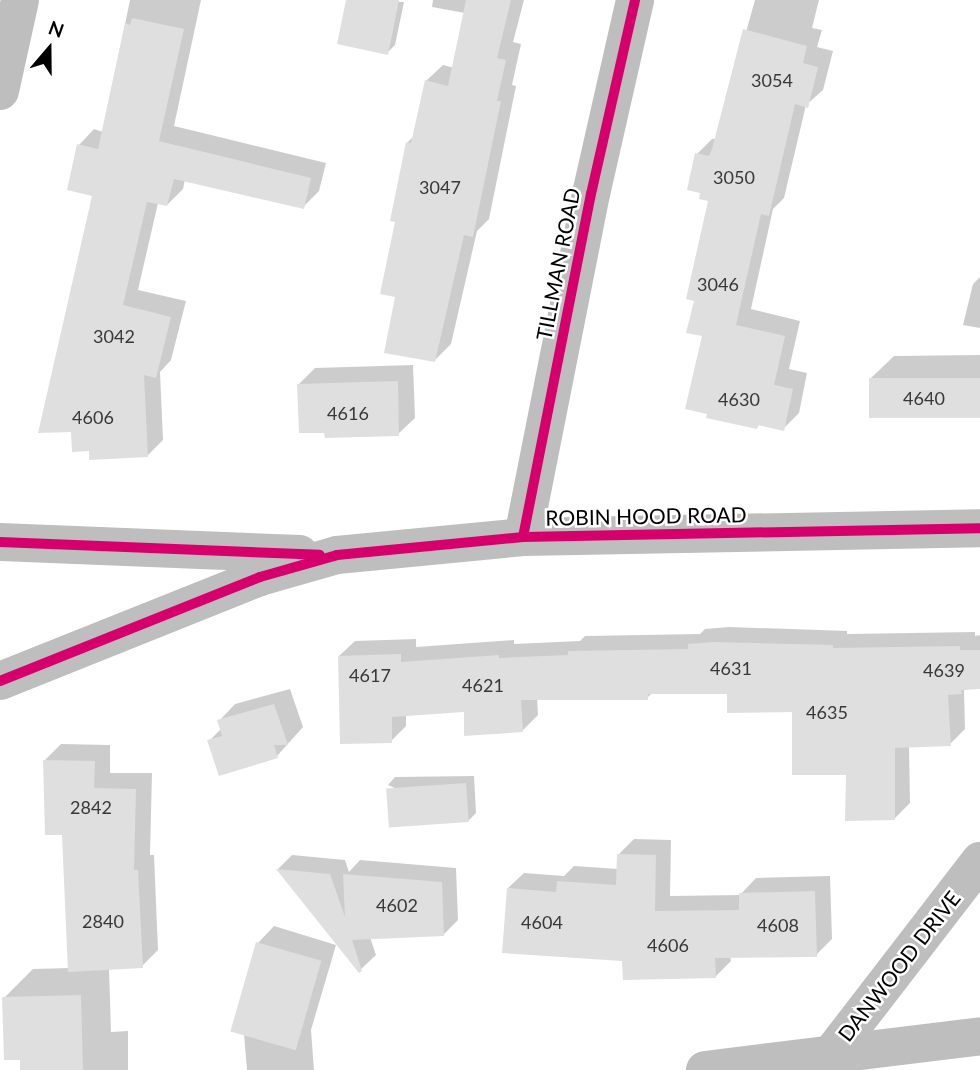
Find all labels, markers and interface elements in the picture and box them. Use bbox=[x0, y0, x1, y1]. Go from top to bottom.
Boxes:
north arrow bbox=[14, 14, 84, 84]
text: N bbox=[46, 15, 67, 42]
house number: 3054 bbox=[751, 69, 793, 91]
house number: 3050 bbox=[713, 166, 755, 188]
house number: 3047 bbox=[419, 176, 461, 198]
street label: TILLMAN ROAD bbox=[531, 186, 585, 342]
house number: 3046 bbox=[697, 273, 739, 295]
house number: 3042 bbox=[93, 325, 135, 347]
house number: 4640 bbox=[903, 387, 945, 409]
house number: 4630 bbox=[718, 388, 760, 410]
house number: 4616 bbox=[327, 402, 369, 424]
house number: 4606 bbox=[72, 406, 114, 428]
street label: ROBIN HOOD ROAD bbox=[545, 502, 747, 530]
house number: 4631 bbox=[710, 657, 752, 679]
house number: 4639 bbox=[923, 659, 965, 681]
house number: 4617 bbox=[349, 664, 391, 686]
house number: 4621 bbox=[462, 674, 504, 696]
house number: 4635 bbox=[806, 701, 848, 723]
house number: 2842 bbox=[70, 796, 112, 818]
street label: DANWOOD DRIVE bbox=[833, 886, 965, 1046]
house number: 4602 bbox=[376, 894, 418, 916]
house number: 2840 bbox=[82, 910, 124, 932]
house number: 4604 bbox=[521, 911, 563, 933]
house number: 4608 bbox=[757, 914, 799, 936]
house number: 4606 bbox=[647, 934, 689, 956]

